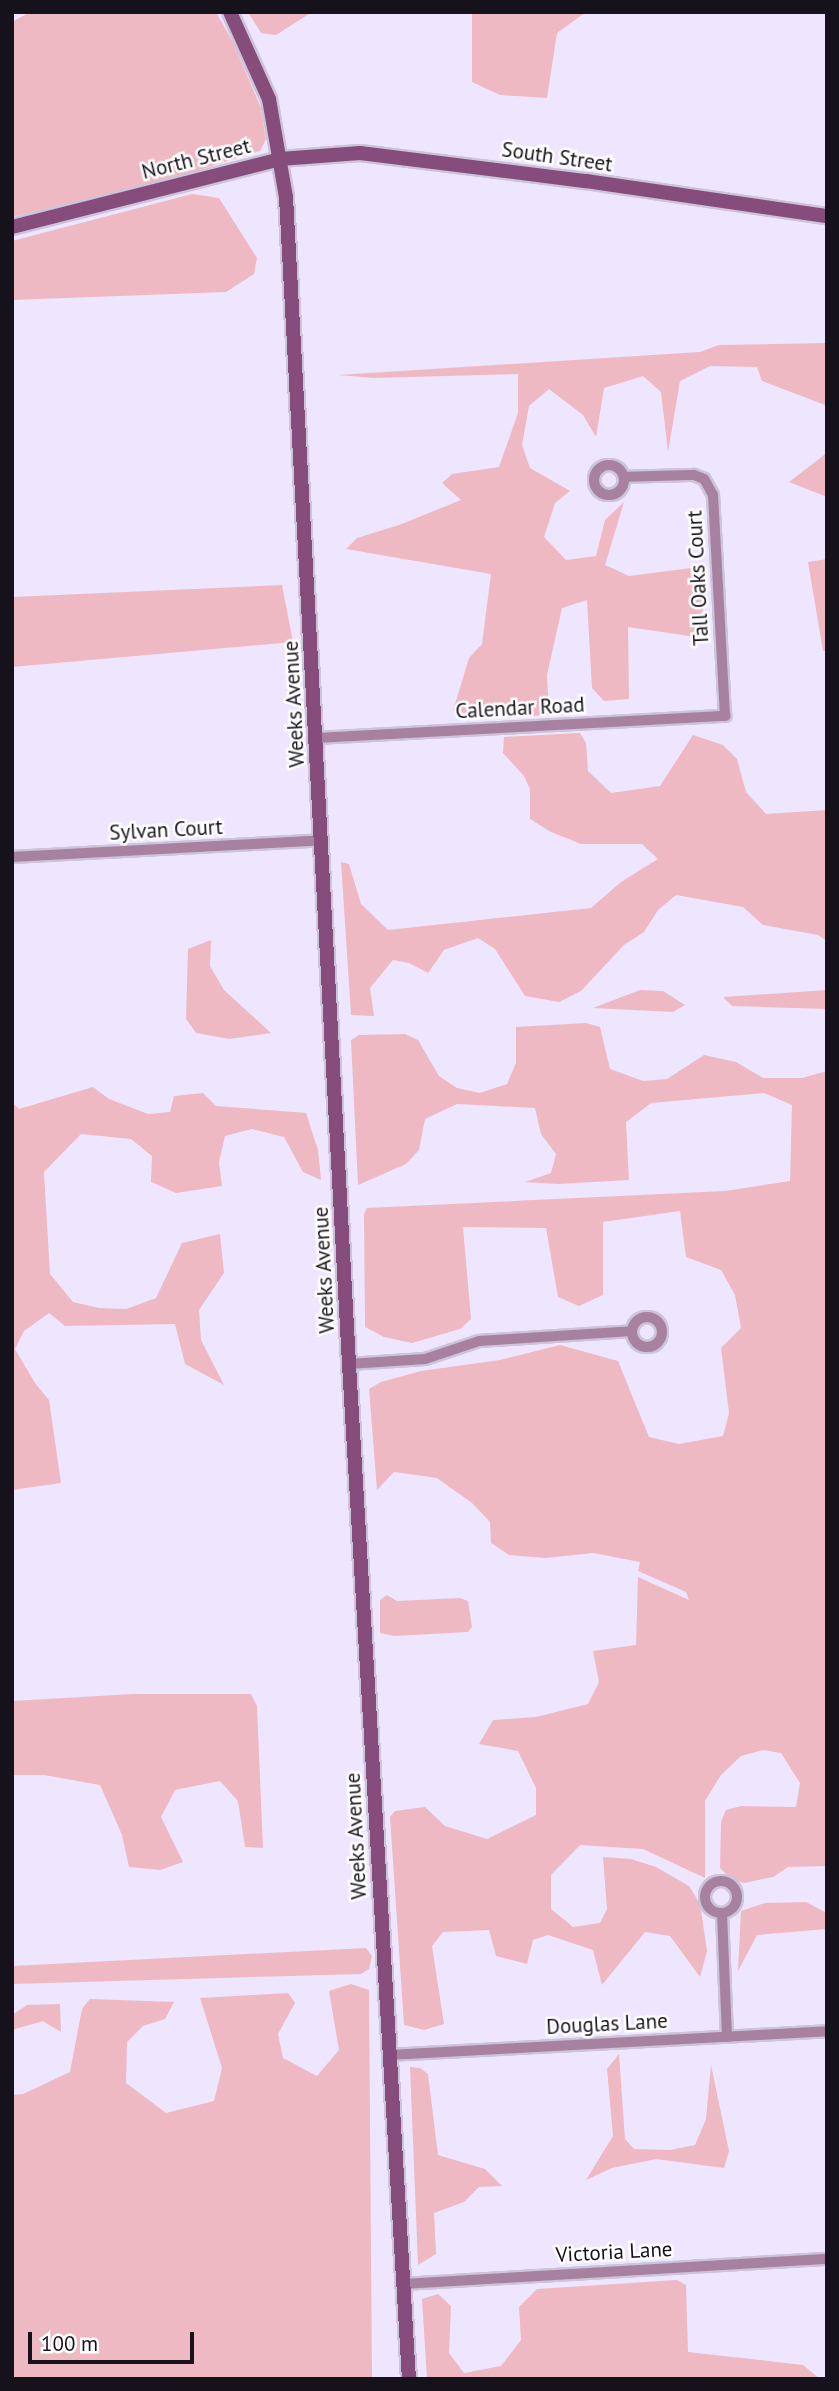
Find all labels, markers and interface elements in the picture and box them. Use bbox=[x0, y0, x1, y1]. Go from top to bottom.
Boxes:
street label: North Street bbox=[139, 133, 253, 185]
street label: South Street bbox=[500, 137, 614, 177]
street label: Tall Oaks Court bbox=[682, 510, 714, 646]
street label: Weeks Avenue bbox=[278, 640, 310, 768]
street label: Calendar Road bbox=[455, 692, 585, 724]
street label: Sylvan Court bbox=[109, 814, 223, 846]
street label: Weeks Avenue bbox=[308, 1206, 340, 1334]
street label: Weeks Avenue bbox=[340, 1772, 372, 1900]
street label: Douglas Lane bbox=[546, 2008, 668, 2040]
street label: Victoria Lane bbox=[555, 2236, 673, 2268]
scale bar bbox=[32, 2318, 198, 2362]
text: 100 m bbox=[41, 2330, 98, 2357]

